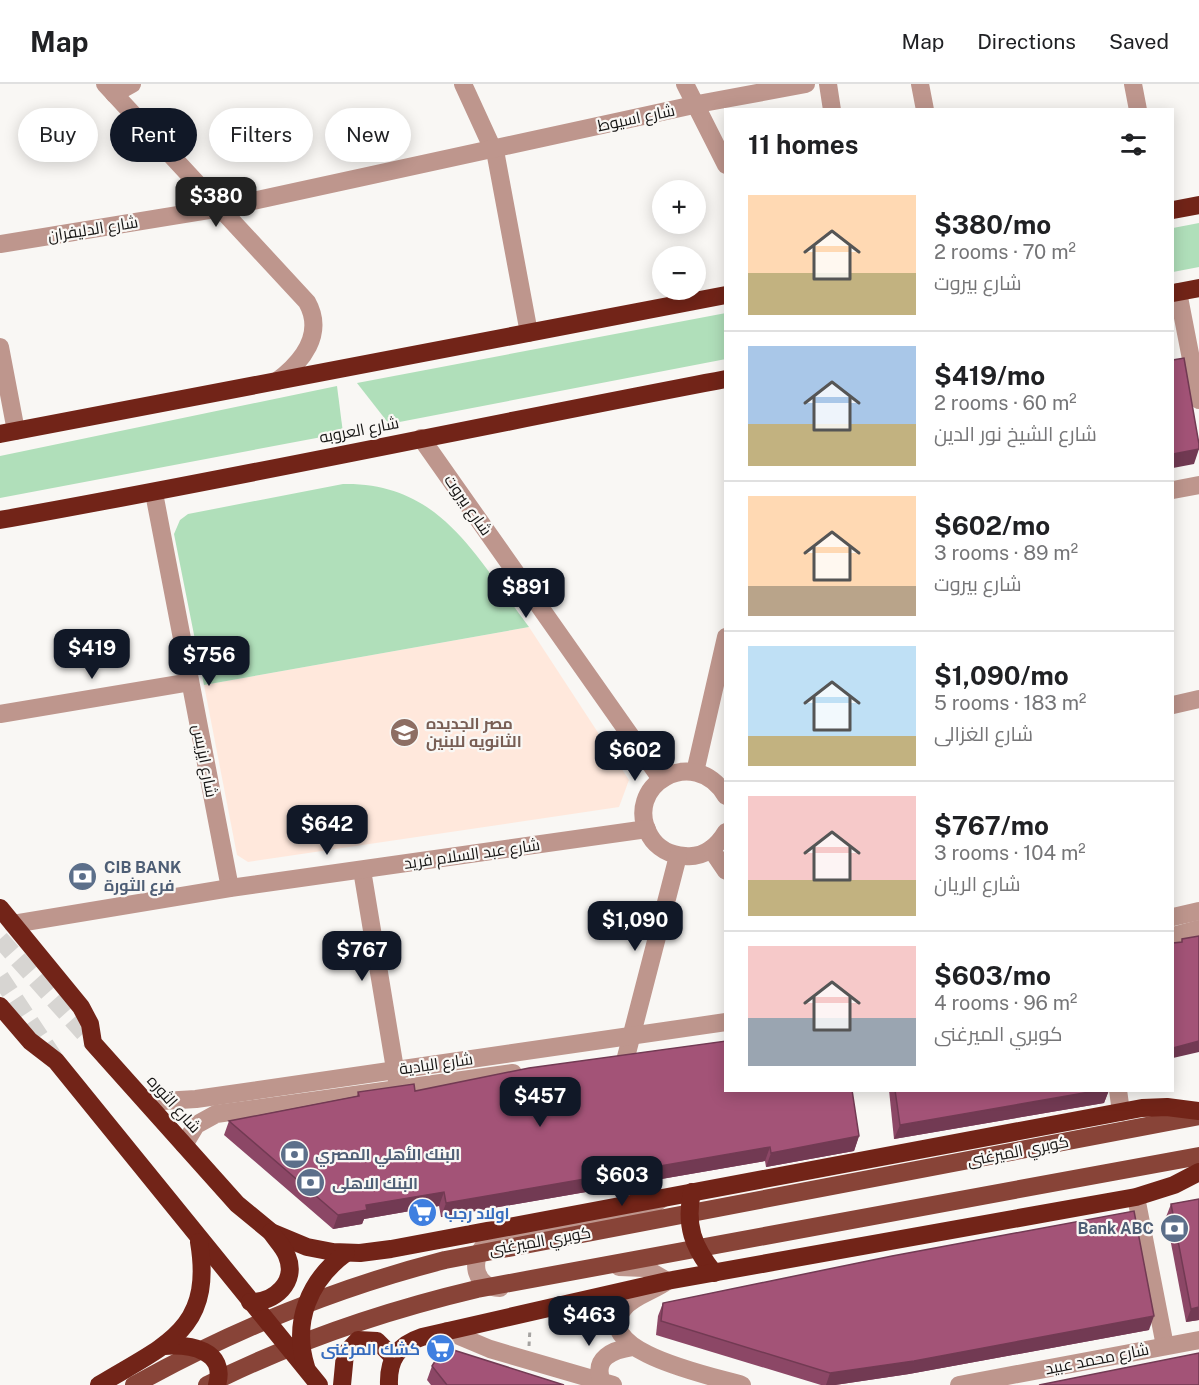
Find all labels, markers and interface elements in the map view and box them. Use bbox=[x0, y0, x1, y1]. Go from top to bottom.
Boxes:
text: Map bbox=[30, 25, 89, 58]
text: Map bbox=[902, 29, 944, 54]
text: Directions bbox=[977, 29, 1076, 54]
text: Saved bbox=[1109, 29, 1169, 54]
street label: شارع اسيوط bbox=[596, 101, 677, 137]
chip: Buy bbox=[18, 108, 98, 162]
chip: Rent bbox=[110, 108, 197, 162]
chip: Filters bbox=[209, 108, 313, 162]
chip: New bbox=[325, 108, 411, 162]
icon: filters bbox=[1117, 128, 1150, 161]
text: 11 homes bbox=[748, 129, 858, 160]
pin: $380 bbox=[180, 177, 252, 228]
map controls bbox=[652, 180, 706, 300]
button: + bbox=[652, 180, 706, 234]
text: $380 bbox=[189, 184, 243, 208]
text: $380/mo bbox=[934, 209, 1051, 240]
street label: شارع الدليفران bbox=[46, 212, 140, 247]
icon: home bbox=[796, 219, 868, 291]
text: 2 rooms · 70 m² bbox=[934, 240, 1076, 264]
button: − bbox=[652, 246, 706, 300]
text: شارع بيروت bbox=[934, 271, 1022, 295]
text: $419/mo bbox=[934, 360, 1045, 391]
icon: home bbox=[796, 370, 868, 442]
text: 2 rooms · 60 m² bbox=[934, 391, 1077, 415]
street label: شارع العروبه bbox=[318, 413, 401, 449]
text: شارع الشيخ نور الدين bbox=[934, 422, 1097, 446]
street label: شارع بيروت bbox=[438, 471, 496, 540]
text: $602/mo bbox=[934, 510, 1050, 541]
icon: home bbox=[796, 520, 868, 592]
text: 3 rooms · 89 m² bbox=[934, 541, 1078, 565]
pin: $891 bbox=[490, 568, 562, 619]
text: شارع بيروت bbox=[934, 572, 1022, 596]
text: $891 bbox=[502, 575, 550, 599]
pin: $419 bbox=[56, 629, 128, 680]
text: $419 bbox=[68, 636, 116, 660]
pin: $756 bbox=[173, 636, 245, 687]
text: $756 bbox=[183, 643, 235, 667]
text: $1,090/mo bbox=[934, 660, 1069, 691]
icon: home bbox=[796, 670, 868, 742]
text: 5 rooms · 183 m² bbox=[934, 691, 1086, 715]
place label: مصر الجديده الثانويه للبنين bbox=[426, 714, 522, 751]
school or university icon: مصر الجديده الثانويه للبنين bbox=[389, 716, 421, 748]
text: شارع الغزالى bbox=[934, 722, 1033, 746]
street label: شارع ايزيس bbox=[187, 723, 221, 799]
pin: $602 bbox=[599, 731, 671, 782]
text: $602 bbox=[609, 738, 661, 762]
pin: $642 bbox=[291, 805, 363, 856]
text: $767/mo bbox=[934, 810, 1049, 841]
text: $642 bbox=[301, 812, 353, 836]
icon: home bbox=[796, 820, 868, 892]
street label: شارع عبد السلام فريد bbox=[403, 835, 542, 875]
text: 3 rooms · 104 m² bbox=[934, 841, 1086, 865]
place label: CIB BANK فرع الثورة bbox=[104, 858, 182, 896]
bank icon: CIB BANK فرع الثورة bbox=[67, 860, 99, 892]
text: شارع الريان bbox=[934, 872, 1021, 896]
pin: $1,090 bbox=[586, 901, 684, 952]
text: $1,090 bbox=[602, 908, 668, 932]
pin: $767 bbox=[326, 931, 398, 982]
text: $767 bbox=[336, 938, 388, 962]
text: $603/mo bbox=[934, 960, 1051, 991]
icon: home bbox=[796, 970, 868, 1042]
text: 4 rooms · 96 m² bbox=[934, 991, 1077, 1015]
text: كوبري الميرغنى bbox=[934, 1022, 1063, 1046]
street label: شارع البادية bbox=[398, 1049, 474, 1081]
street label: شارع الثوره bbox=[142, 1071, 205, 1138]
pin: $457 bbox=[504, 1077, 576, 1128]
text: $457 bbox=[514, 1084, 566, 1108]
street label: كوبري الميرغنى bbox=[966, 1132, 1071, 1174]
bank icon: البنك الأهلي المصري bbox=[278, 1138, 310, 1170]
place label: البنك الأهلي المصري bbox=[315, 1145, 460, 1167]
pin: $603 bbox=[586, 1156, 658, 1207]
text: $603 bbox=[596, 1163, 648, 1187]
bank icon: البنك الاهلى bbox=[295, 1167, 327, 1199]
place label: البنك الاهلى bbox=[332, 1174, 418, 1193]
supermarket icon: اولاد رجب bbox=[407, 1197, 439, 1229]
place label: اولاد رجب bbox=[444, 1204, 509, 1223]
bank icon: Bank ABC bbox=[1159, 1212, 1191, 1244]
place label: Bank ABC bbox=[1078, 1219, 1154, 1238]
street label: كوبري الميرغنى bbox=[488, 1223, 593, 1263]
pin: $463 bbox=[553, 1296, 625, 1347]
text: $463 bbox=[562, 1303, 616, 1327]
supermarket icon: كشك المرغنى bbox=[425, 1333, 457, 1365]
place label: كشك المرغنى bbox=[321, 1340, 420, 1359]
street label: شارع محمد عبيد bbox=[1043, 1340, 1151, 1380]

